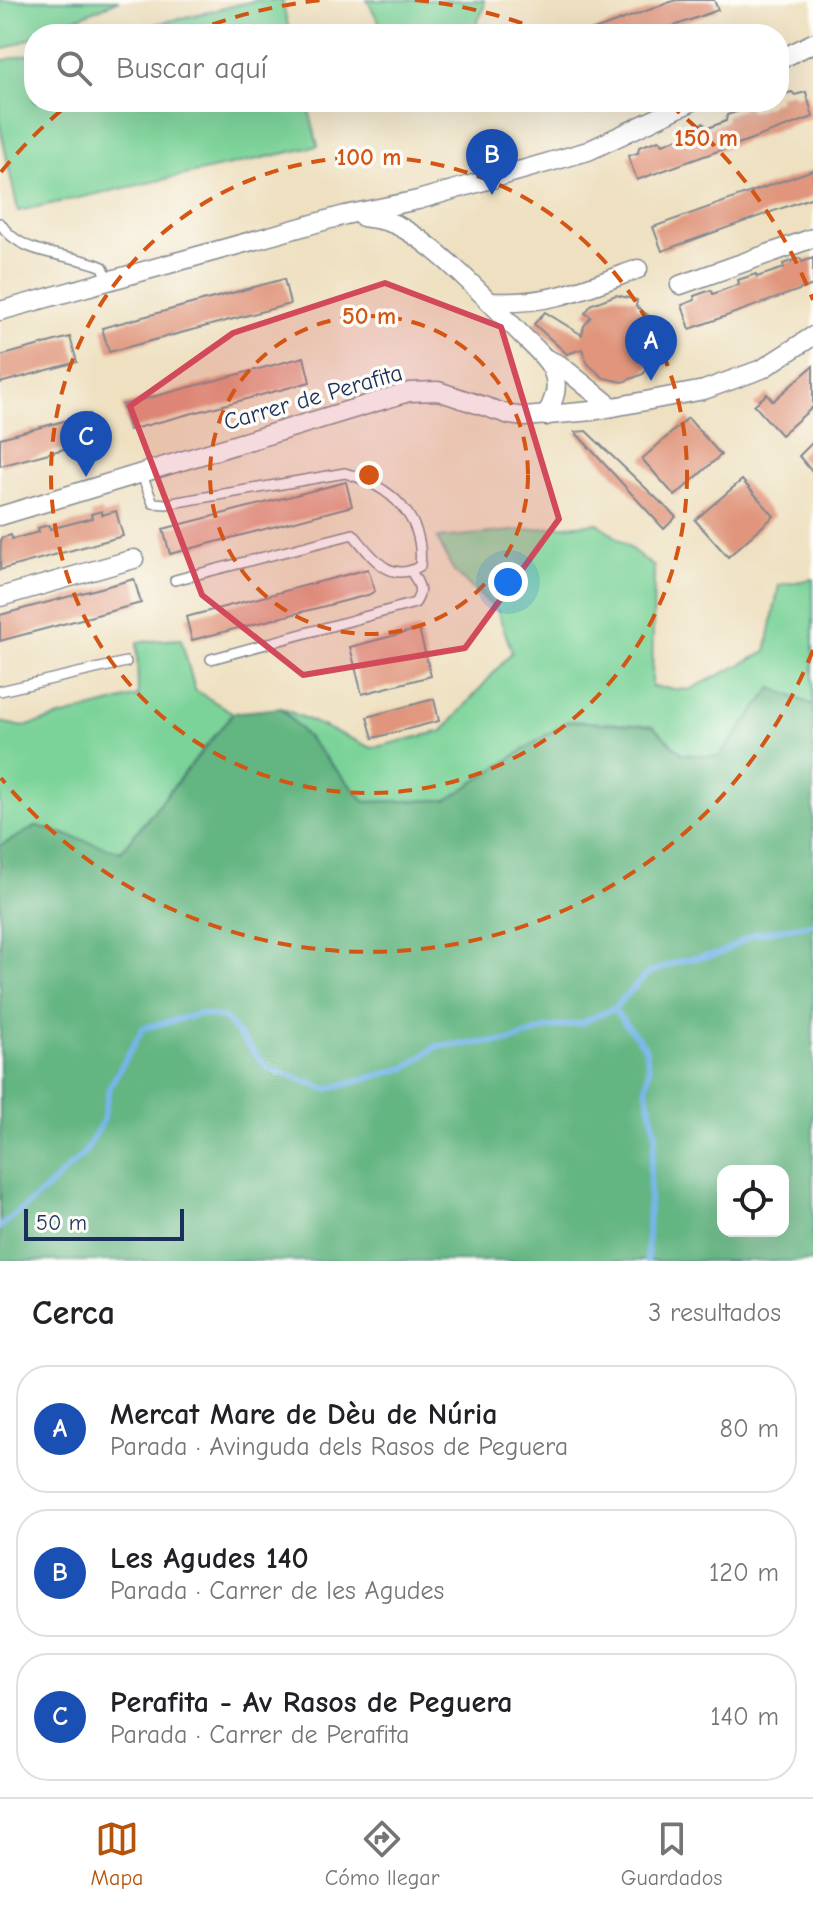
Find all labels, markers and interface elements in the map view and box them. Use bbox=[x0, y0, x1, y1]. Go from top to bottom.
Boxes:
search box bbox=[24, 24, 789, 112]
icon: search bbox=[52, 46, 96, 90]
text: Buscar aquí bbox=[116, 51, 267, 86]
text: 150 m bbox=[674, 124, 738, 152]
pin: B bbox=[466, 129, 518, 195]
text: 100 m bbox=[337, 143, 401, 171]
text: 50 m bbox=[342, 302, 396, 330]
pin: A bbox=[625, 315, 677, 381]
street label: Carrer de Perafita bbox=[220, 358, 406, 436]
pin: C bbox=[60, 411, 112, 477]
centre of rings bbox=[355, 461, 383, 489]
your location bbox=[488, 562, 528, 602]
map controls bbox=[717, 1165, 789, 1237]
button: locate bbox=[717, 1165, 789, 1237]
scale bar bbox=[24, 1205, 184, 1241]
text: 50 m bbox=[36, 1210, 87, 1236]
text: Cerca bbox=[32, 1293, 115, 1333]
text: 3 resultados bbox=[648, 1298, 781, 1328]
text: Mercat Mare de Dèu de Núria bbox=[110, 1397, 497, 1432]
text: A bbox=[53, 1414, 67, 1444]
text: 80 m bbox=[720, 1414, 779, 1444]
text: Parada · Avinguda dels Rasos de Peguera bbox=[110, 1432, 568, 1462]
text: Les Agudes 140 bbox=[110, 1541, 309, 1576]
text: B bbox=[52, 1558, 68, 1588]
text: 120 m bbox=[709, 1558, 779, 1588]
text: Parada · Carrer de les Agudes bbox=[110, 1576, 444, 1606]
text: Perafita - Av Rasos de Peguera bbox=[110, 1685, 513, 1720]
text: C bbox=[52, 1702, 68, 1732]
text: 140 m bbox=[710, 1702, 779, 1732]
text: Parada · Carrer de Perafita bbox=[110, 1720, 409, 1750]
tab: Mapa bbox=[91, 1817, 143, 1891]
tab: Cómo llegar bbox=[325, 1817, 439, 1891]
tab: Guardados bbox=[621, 1817, 722, 1891]

